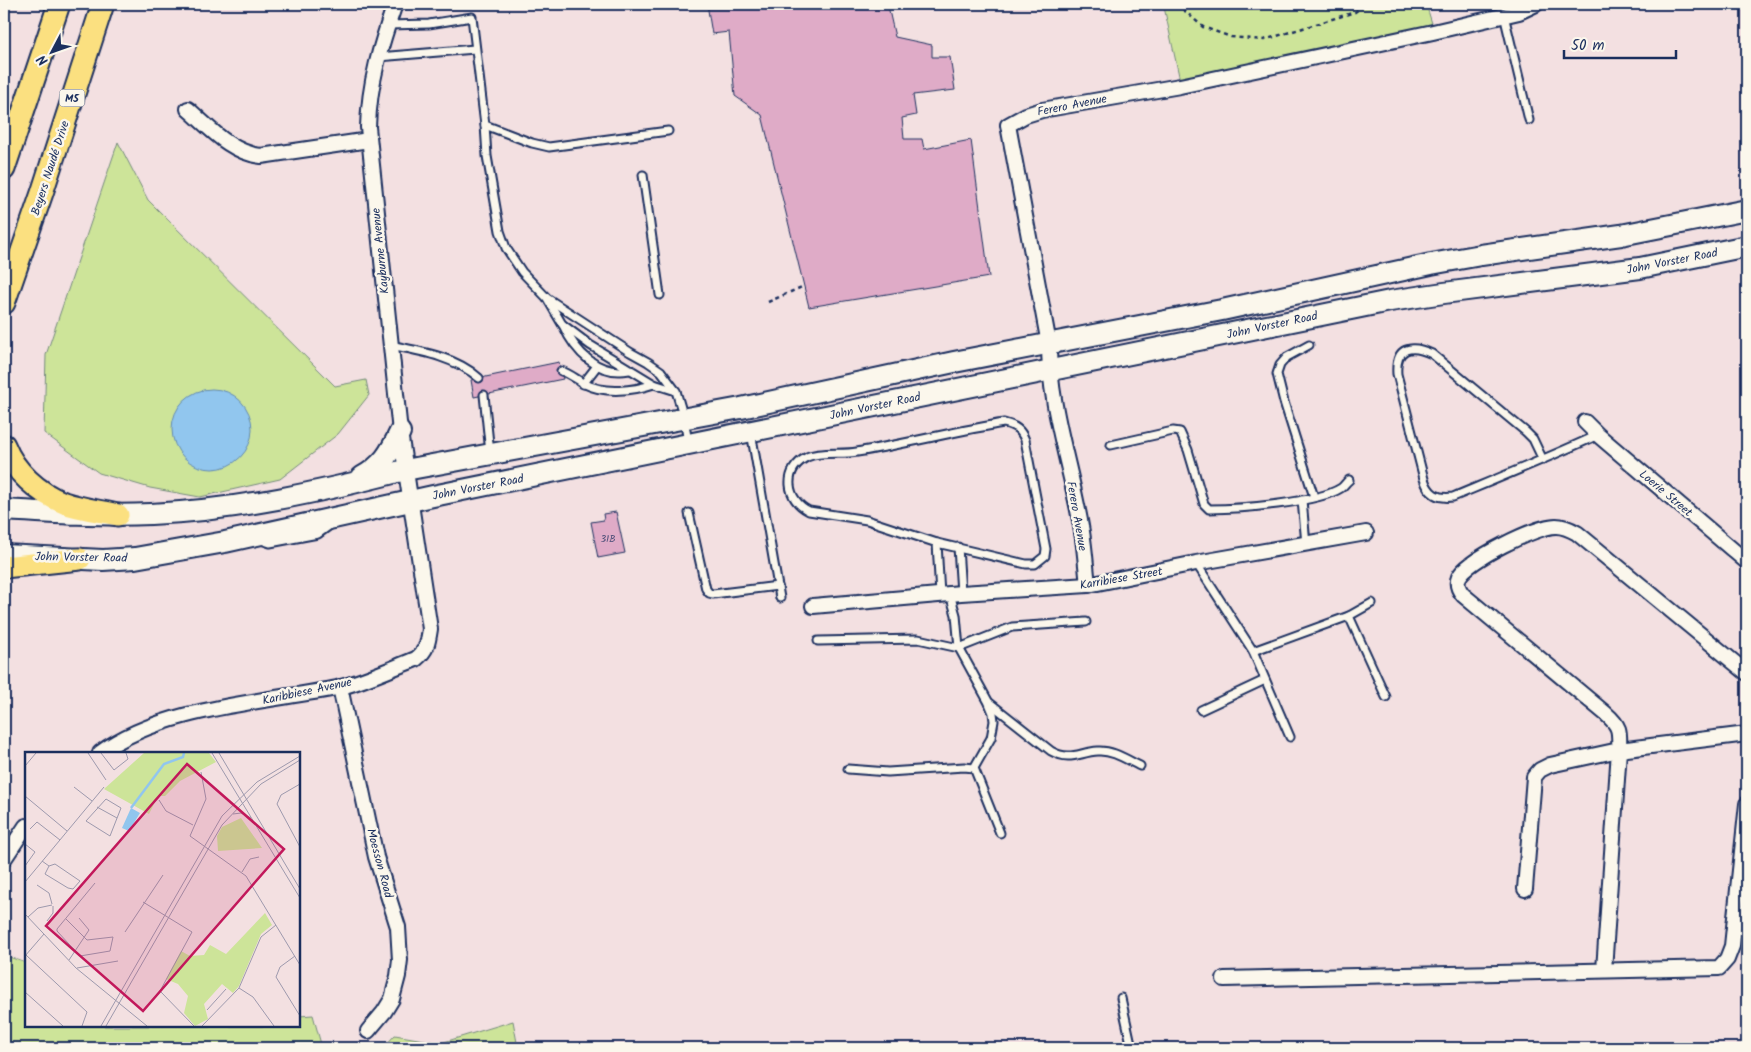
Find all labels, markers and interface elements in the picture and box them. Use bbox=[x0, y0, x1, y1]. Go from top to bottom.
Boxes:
north arrow bbox=[28, 28, 78, 78]
scale bar bbox=[1564, 28, 1676, 60]
text: 50 m bbox=[1571, 34, 1605, 58]
text: N bbox=[32, 49, 54, 70]
street label: Ferero Avenue bbox=[1036, 89, 1109, 122]
road number: M5 bbox=[60, 90, 84, 106]
street label: Beyers Naudé Drive bbox=[26, 118, 75, 218]
street label: Kayburne Avenue bbox=[366, 206, 394, 295]
street label: John Vorster Road bbox=[1625, 243, 1720, 280]
street label: John Vorster Road bbox=[1225, 306, 1320, 344]
street label: John Vorster Road bbox=[828, 387, 923, 425]
street label: Loerie Street bbox=[1635, 465, 1697, 522]
street label: John Vorster Road bbox=[431, 469, 526, 506]
street label: Ferero Avenue bbox=[1061, 480, 1092, 553]
house number: 31B bbox=[600, 531, 616, 547]
street label: John Vorster Road bbox=[35, 547, 128, 568]
street label: Karribiese Street bbox=[1078, 562, 1164, 595]
street label: Karibbiese Avenue bbox=[261, 673, 354, 710]
inset map bbox=[25, 752, 300, 1027]
street label: Moesson Road bbox=[361, 826, 398, 901]

